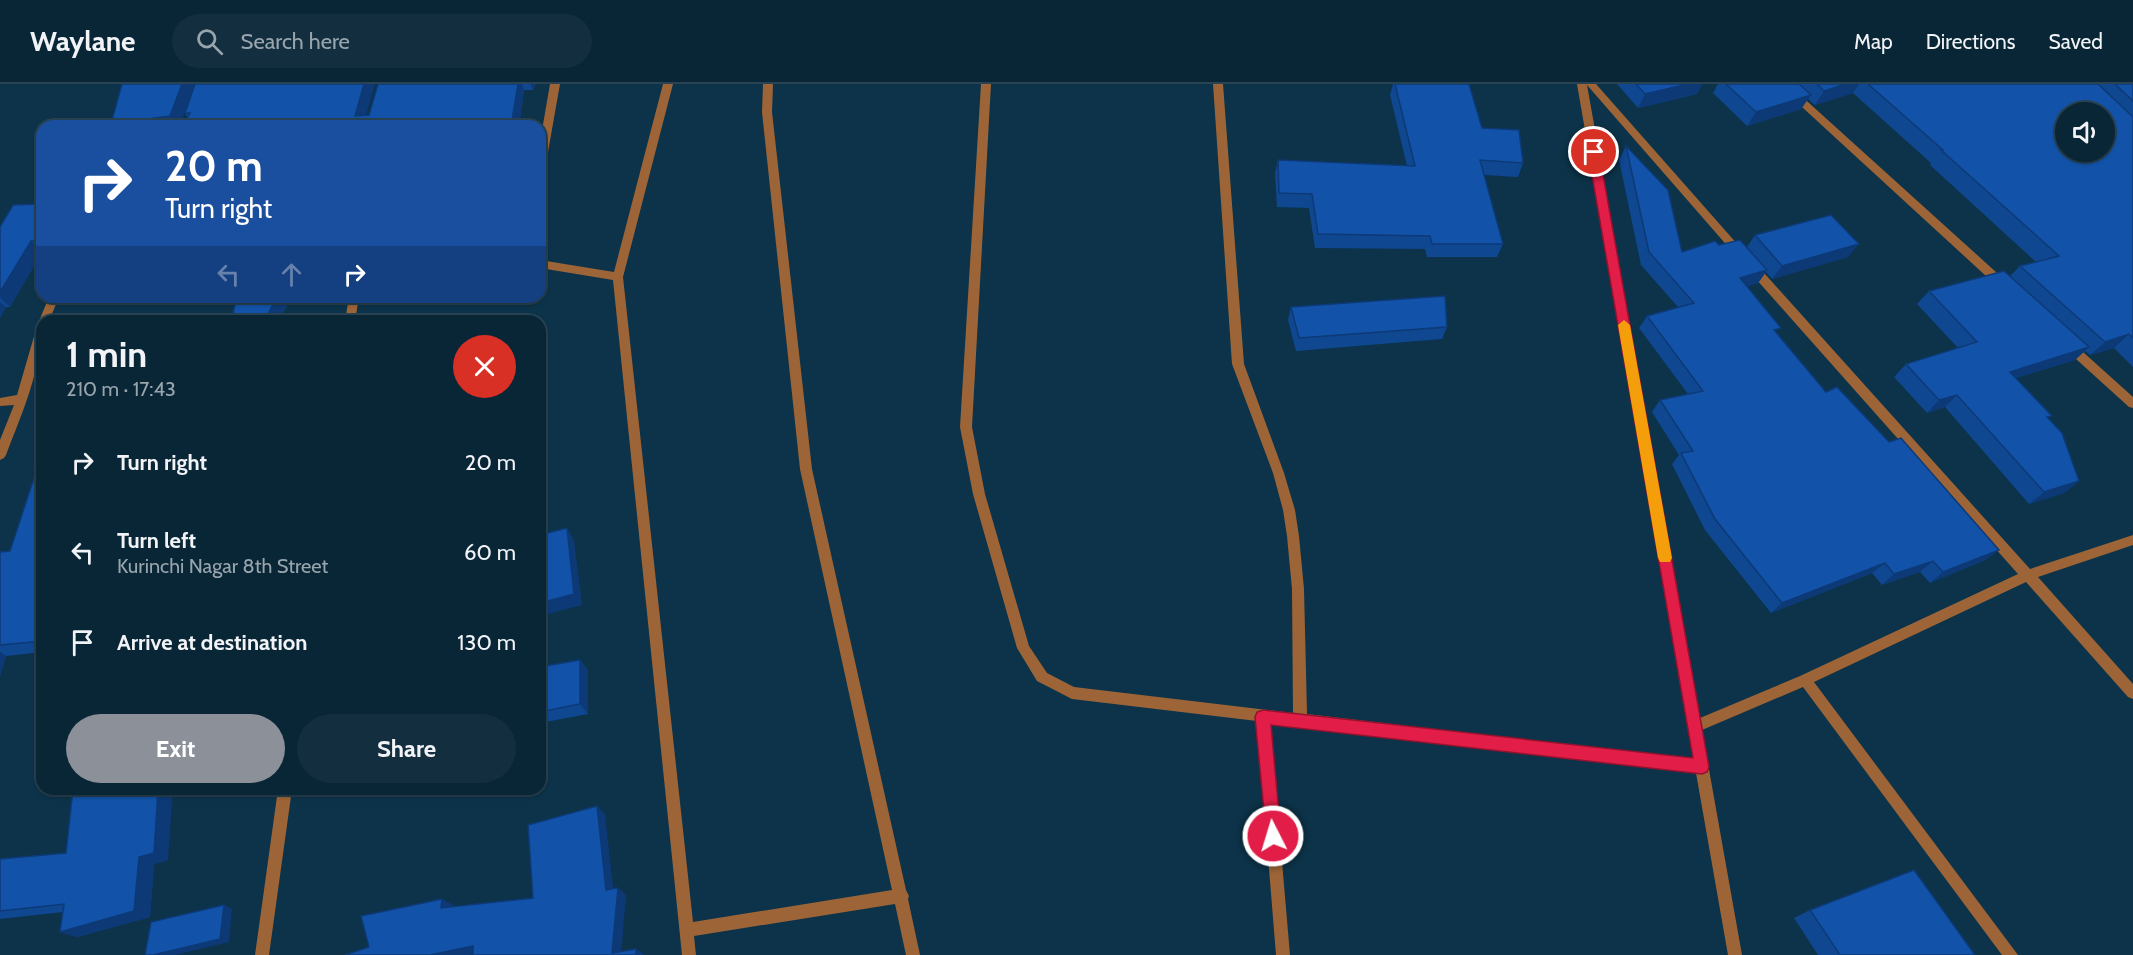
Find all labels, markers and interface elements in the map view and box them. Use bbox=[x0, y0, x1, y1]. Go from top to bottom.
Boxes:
search box bbox=[172, 14, 592, 68]
text: Waylane bbox=[30, 24, 136, 58]
icon: search bbox=[193, 25, 226, 58]
text: Search here bbox=[241, 28, 350, 55]
text: Map bbox=[1854, 29, 1893, 54]
text: Directions bbox=[1926, 29, 2015, 54]
text: Saved bbox=[2048, 29, 2103, 54]
map controls bbox=[2055, 102, 2115, 162]
button: sound bbox=[2055, 102, 2115, 162]
pin bbox=[1568, 126, 1619, 177]
icon: arrive bbox=[1577, 135, 1610, 168]
text: 20 m bbox=[165, 140, 263, 192]
icon: right bbox=[66, 144, 144, 222]
text: Turn right bbox=[165, 192, 272, 225]
icon: left bbox=[212, 258, 245, 291]
icon: ahead bbox=[275, 258, 308, 291]
icon: right bbox=[338, 258, 371, 291]
text: 1 min bbox=[66, 332, 147, 376]
button: close bbox=[453, 335, 516, 398]
text: 210 m · 17:43 bbox=[66, 377, 176, 401]
icon: right bbox=[66, 446, 99, 479]
text: Turn right bbox=[117, 449, 207, 476]
text: 20 m bbox=[465, 449, 516, 476]
text: Turn left bbox=[117, 527, 196, 554]
icon: left bbox=[66, 536, 99, 569]
text: 60 m bbox=[464, 539, 516, 566]
text: Kurinchi Nagar 8th Street bbox=[117, 554, 328, 578]
icon: arrive bbox=[66, 626, 99, 659]
text: Arrive at destination bbox=[117, 629, 307, 656]
text: 130 m bbox=[457, 629, 516, 656]
button: Exit bbox=[66, 714, 285, 783]
button: Share bbox=[297, 714, 516, 783]
position arrow bbox=[1241, 804, 1305, 868]

